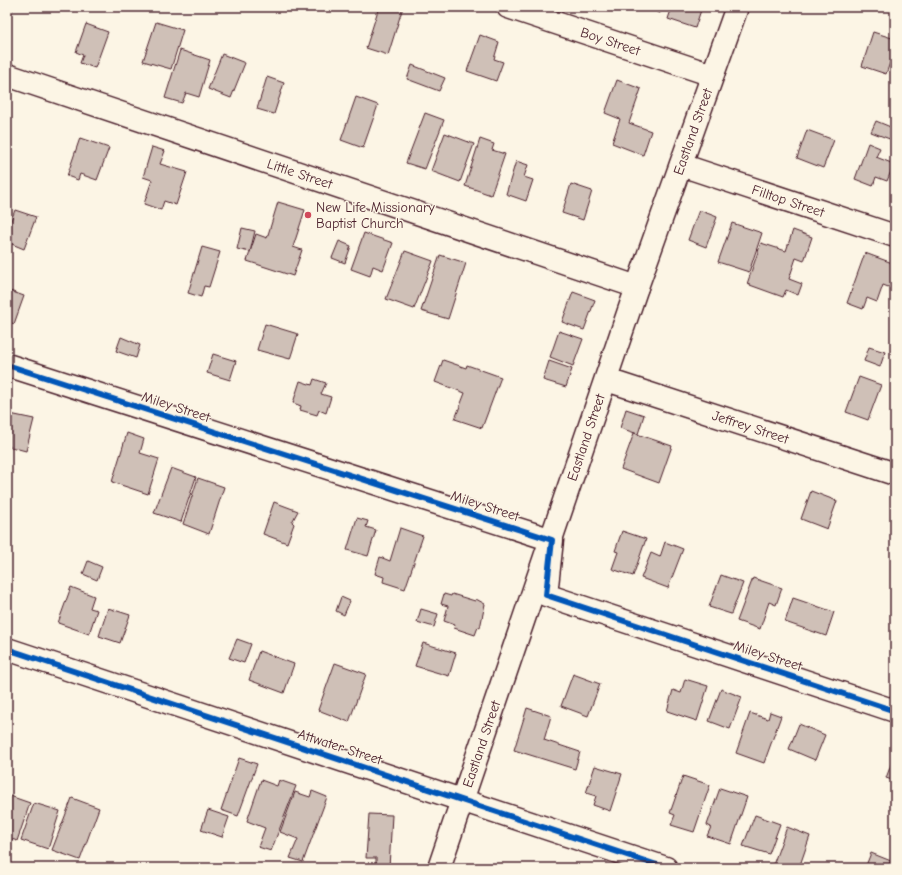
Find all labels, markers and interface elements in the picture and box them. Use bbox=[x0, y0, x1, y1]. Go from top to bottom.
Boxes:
street label: Boy Street bbox=[578, 23, 644, 59]
street label: Eastland Street bbox=[669, 85, 716, 177]
street label: Little Street bbox=[265, 155, 336, 193]
street label: Filltop Street bbox=[750, 181, 828, 221]
place label: New Life Missionary Baptist Church bbox=[316, 199, 435, 232]
marker: New Life Missionary Baptist Church bbox=[303, 210, 313, 220]
street label: Miley Street bbox=[140, 388, 213, 426]
street label: Eastland Street bbox=[563, 391, 609, 483]
street label: Jeffrey Street bbox=[710, 406, 792, 448]
street label: Miley Street bbox=[449, 487, 522, 525]
street label: Miley Street bbox=[732, 637, 805, 675]
street label: Eastland Street bbox=[459, 697, 504, 790]
street label: Attwater Street bbox=[296, 725, 385, 769]

